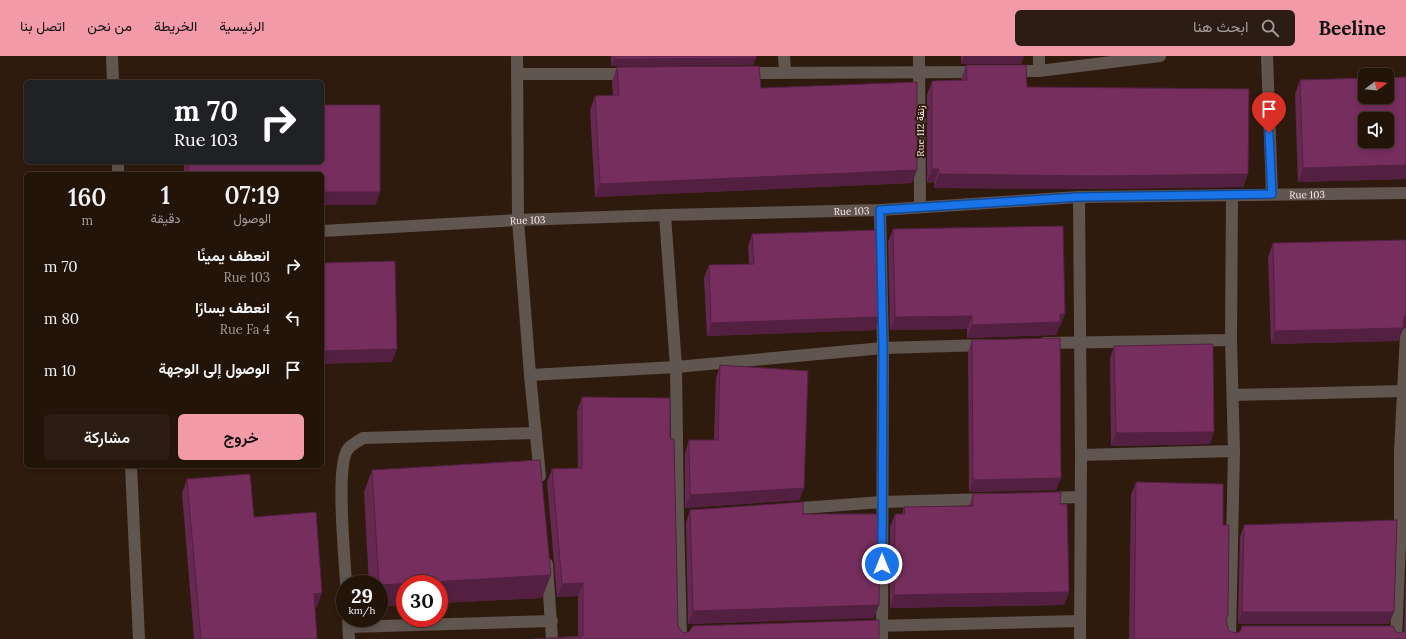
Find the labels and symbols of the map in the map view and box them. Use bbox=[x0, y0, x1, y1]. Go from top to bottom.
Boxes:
north arrow bbox=[1358, 68, 1394, 104]
pin bbox=[1252, 92, 1286, 133]
street label: Rue 112 زنقة bbox=[914, 105, 927, 157]
street label: Rue 103 bbox=[1289, 187, 1325, 201]
street label: Rue 103 bbox=[834, 204, 870, 218]
street label: Rue 103 bbox=[509, 213, 546, 227]
position arrow bbox=[861, 543, 903, 585]
speed limit sign: 30 bbox=[396, 575, 448, 627]

